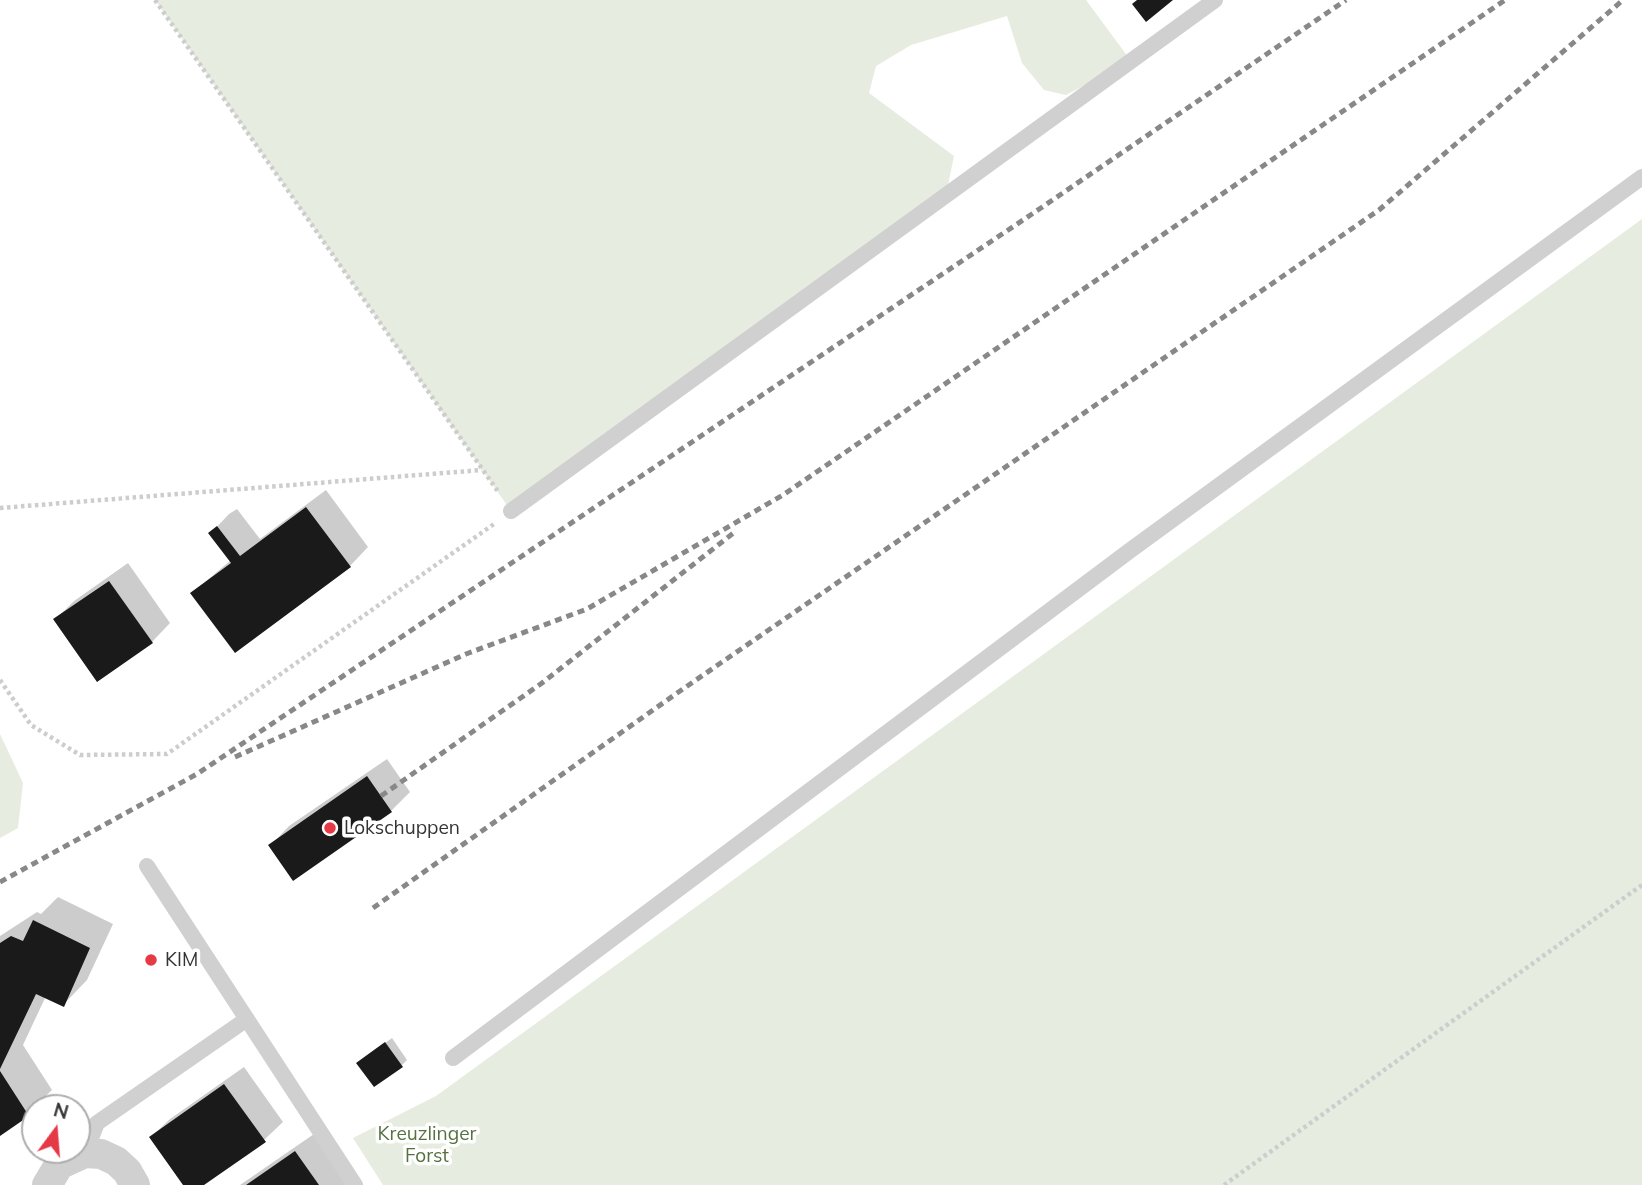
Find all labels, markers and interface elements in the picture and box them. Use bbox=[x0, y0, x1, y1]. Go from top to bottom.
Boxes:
place label: Lokschuppen bbox=[344, 817, 460, 839]
marker: Lokschuppen bbox=[322, 820, 338, 836]
place label: KIM bbox=[165, 949, 198, 971]
marker: KIM bbox=[143, 952, 159, 968]
north arrow bbox=[21, 1094, 91, 1164]
text: N bbox=[51, 1097, 71, 1124]
park label: Kreuzlinger Forst bbox=[378, 1123, 476, 1167]

